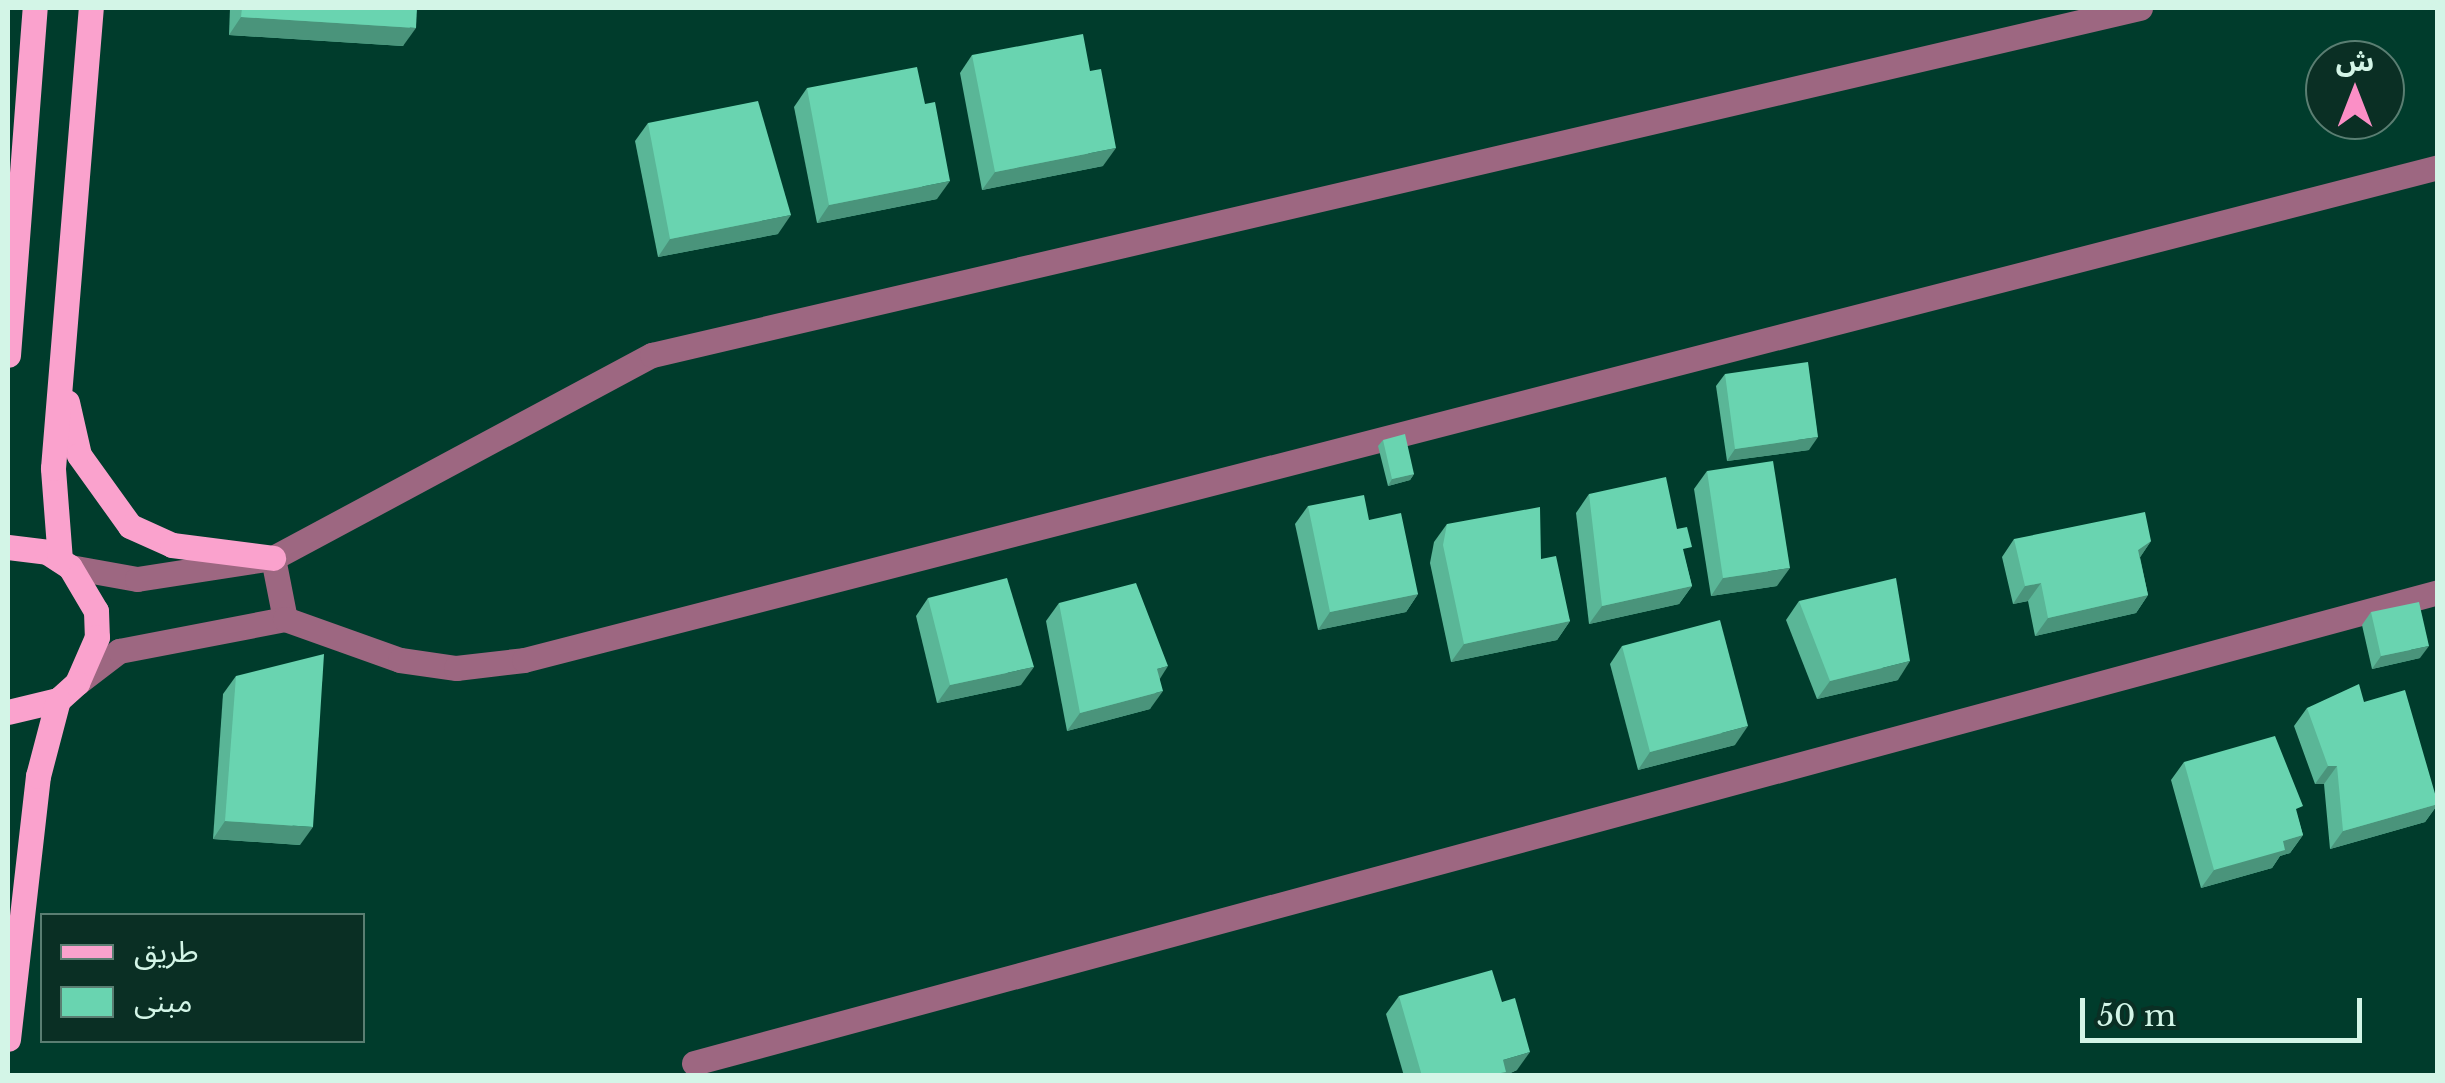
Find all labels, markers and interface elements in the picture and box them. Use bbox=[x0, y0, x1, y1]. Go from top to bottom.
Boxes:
north arrow bbox=[2305, 40, 2405, 140]
text: ش bbox=[2336, 44, 2374, 79]
legend bbox=[40, 913, 365, 1043]
text: طريق bbox=[134, 933, 199, 970]
scale bar bbox=[2085, 978, 2368, 1040]
text: مبنى bbox=[134, 983, 192, 1020]
text: 50 m bbox=[2097, 997, 2176, 1034]

